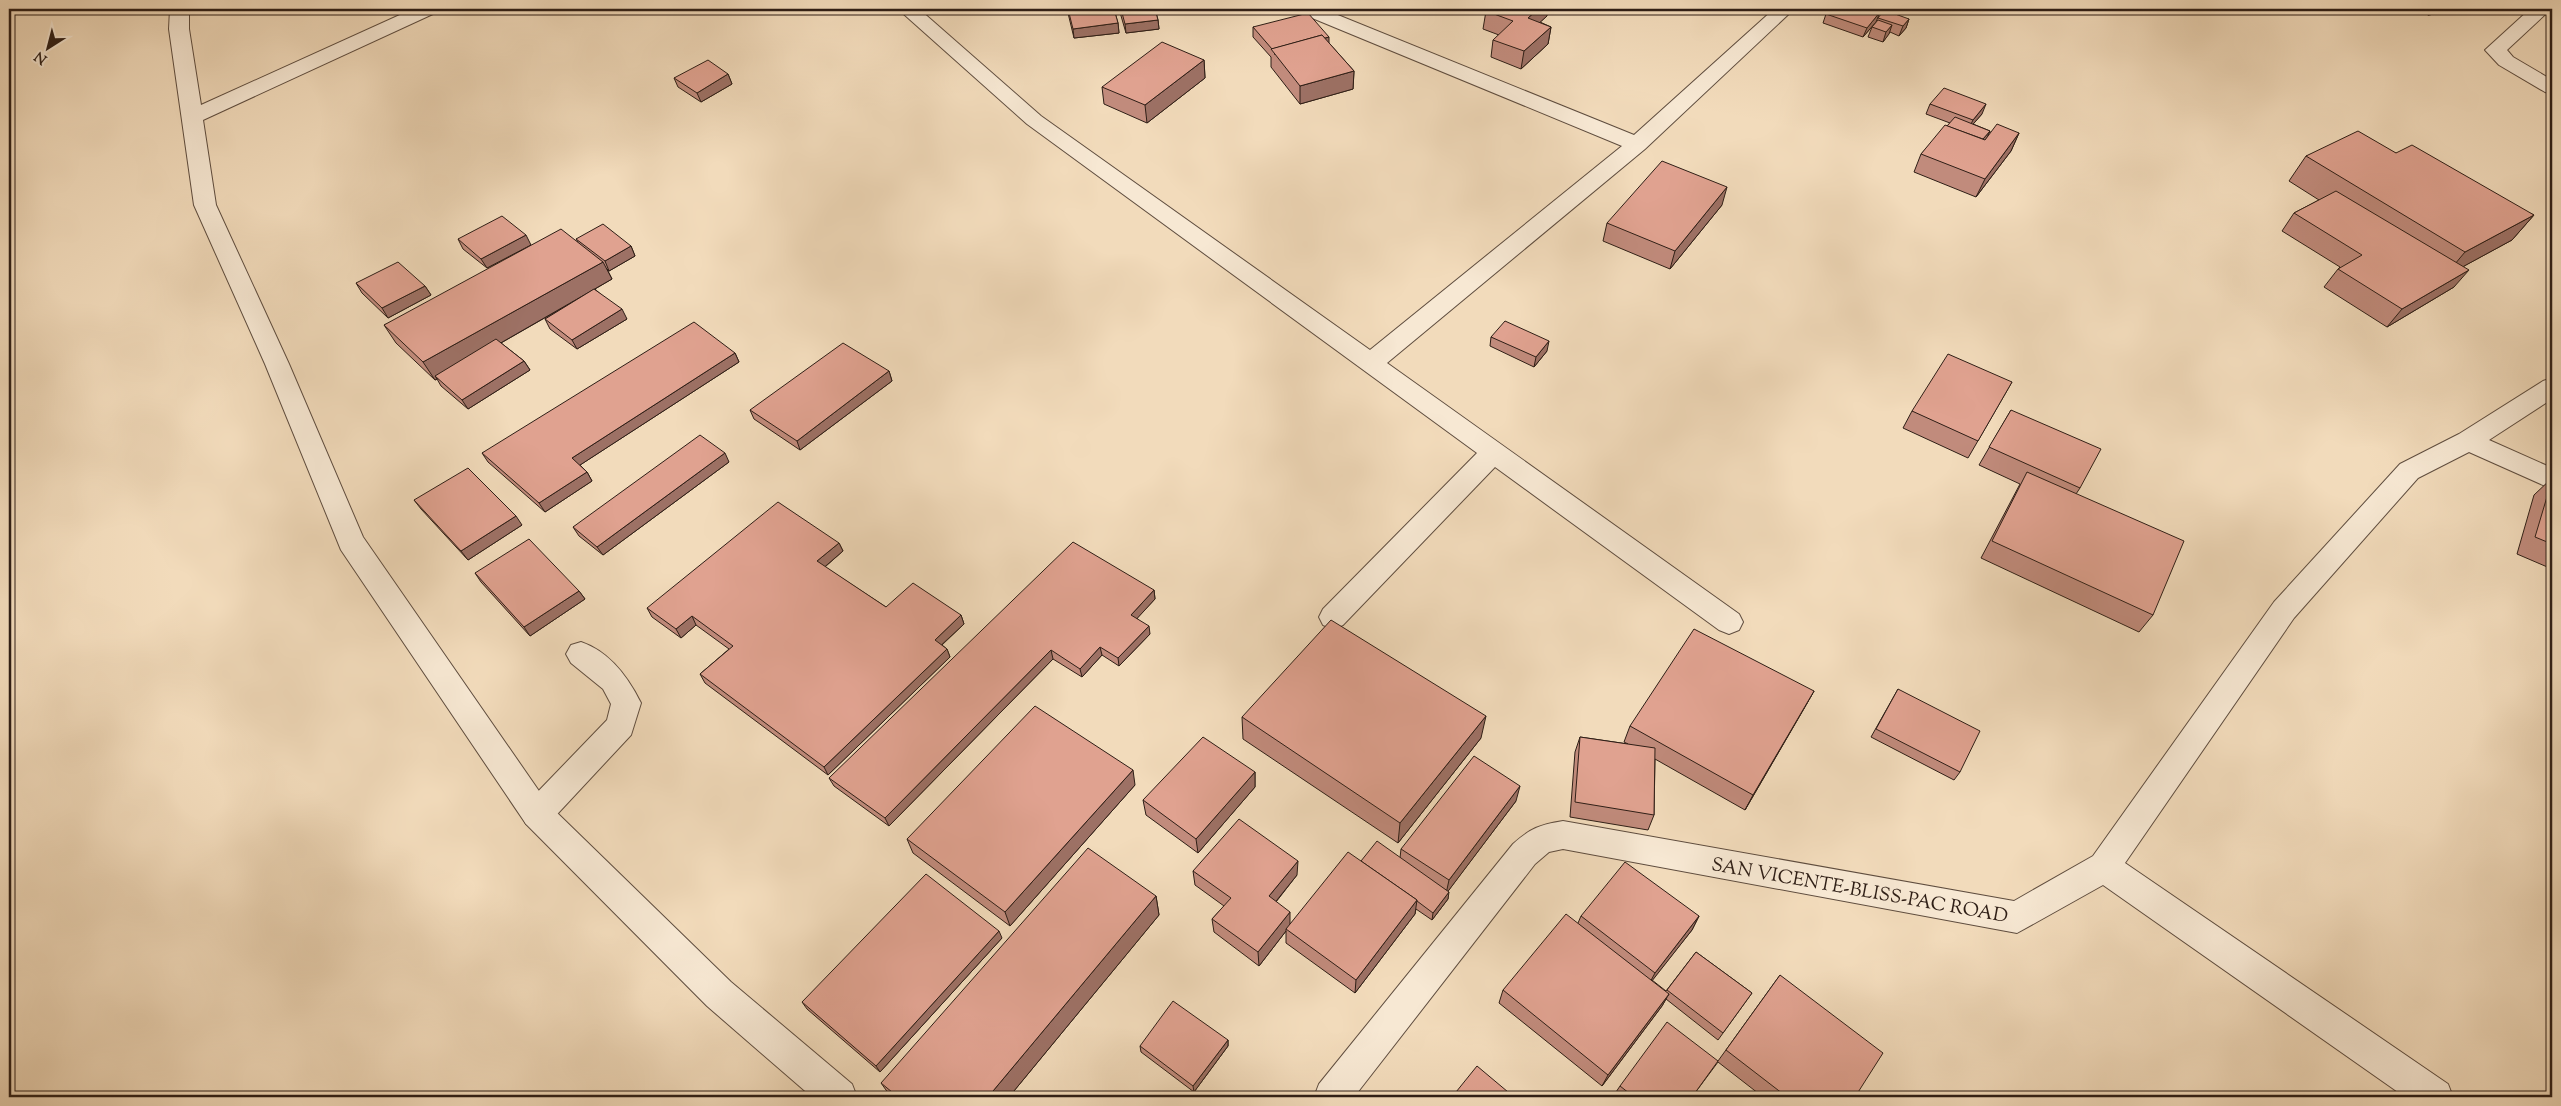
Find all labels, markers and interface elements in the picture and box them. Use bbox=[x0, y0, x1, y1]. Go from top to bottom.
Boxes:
north arrow bbox=[22, 22, 72, 72]
text: N bbox=[31, 46, 52, 68]
street label: SAN VICENTE-BLISS-PAC ROAD bbox=[1709, 852, 2010, 931]

